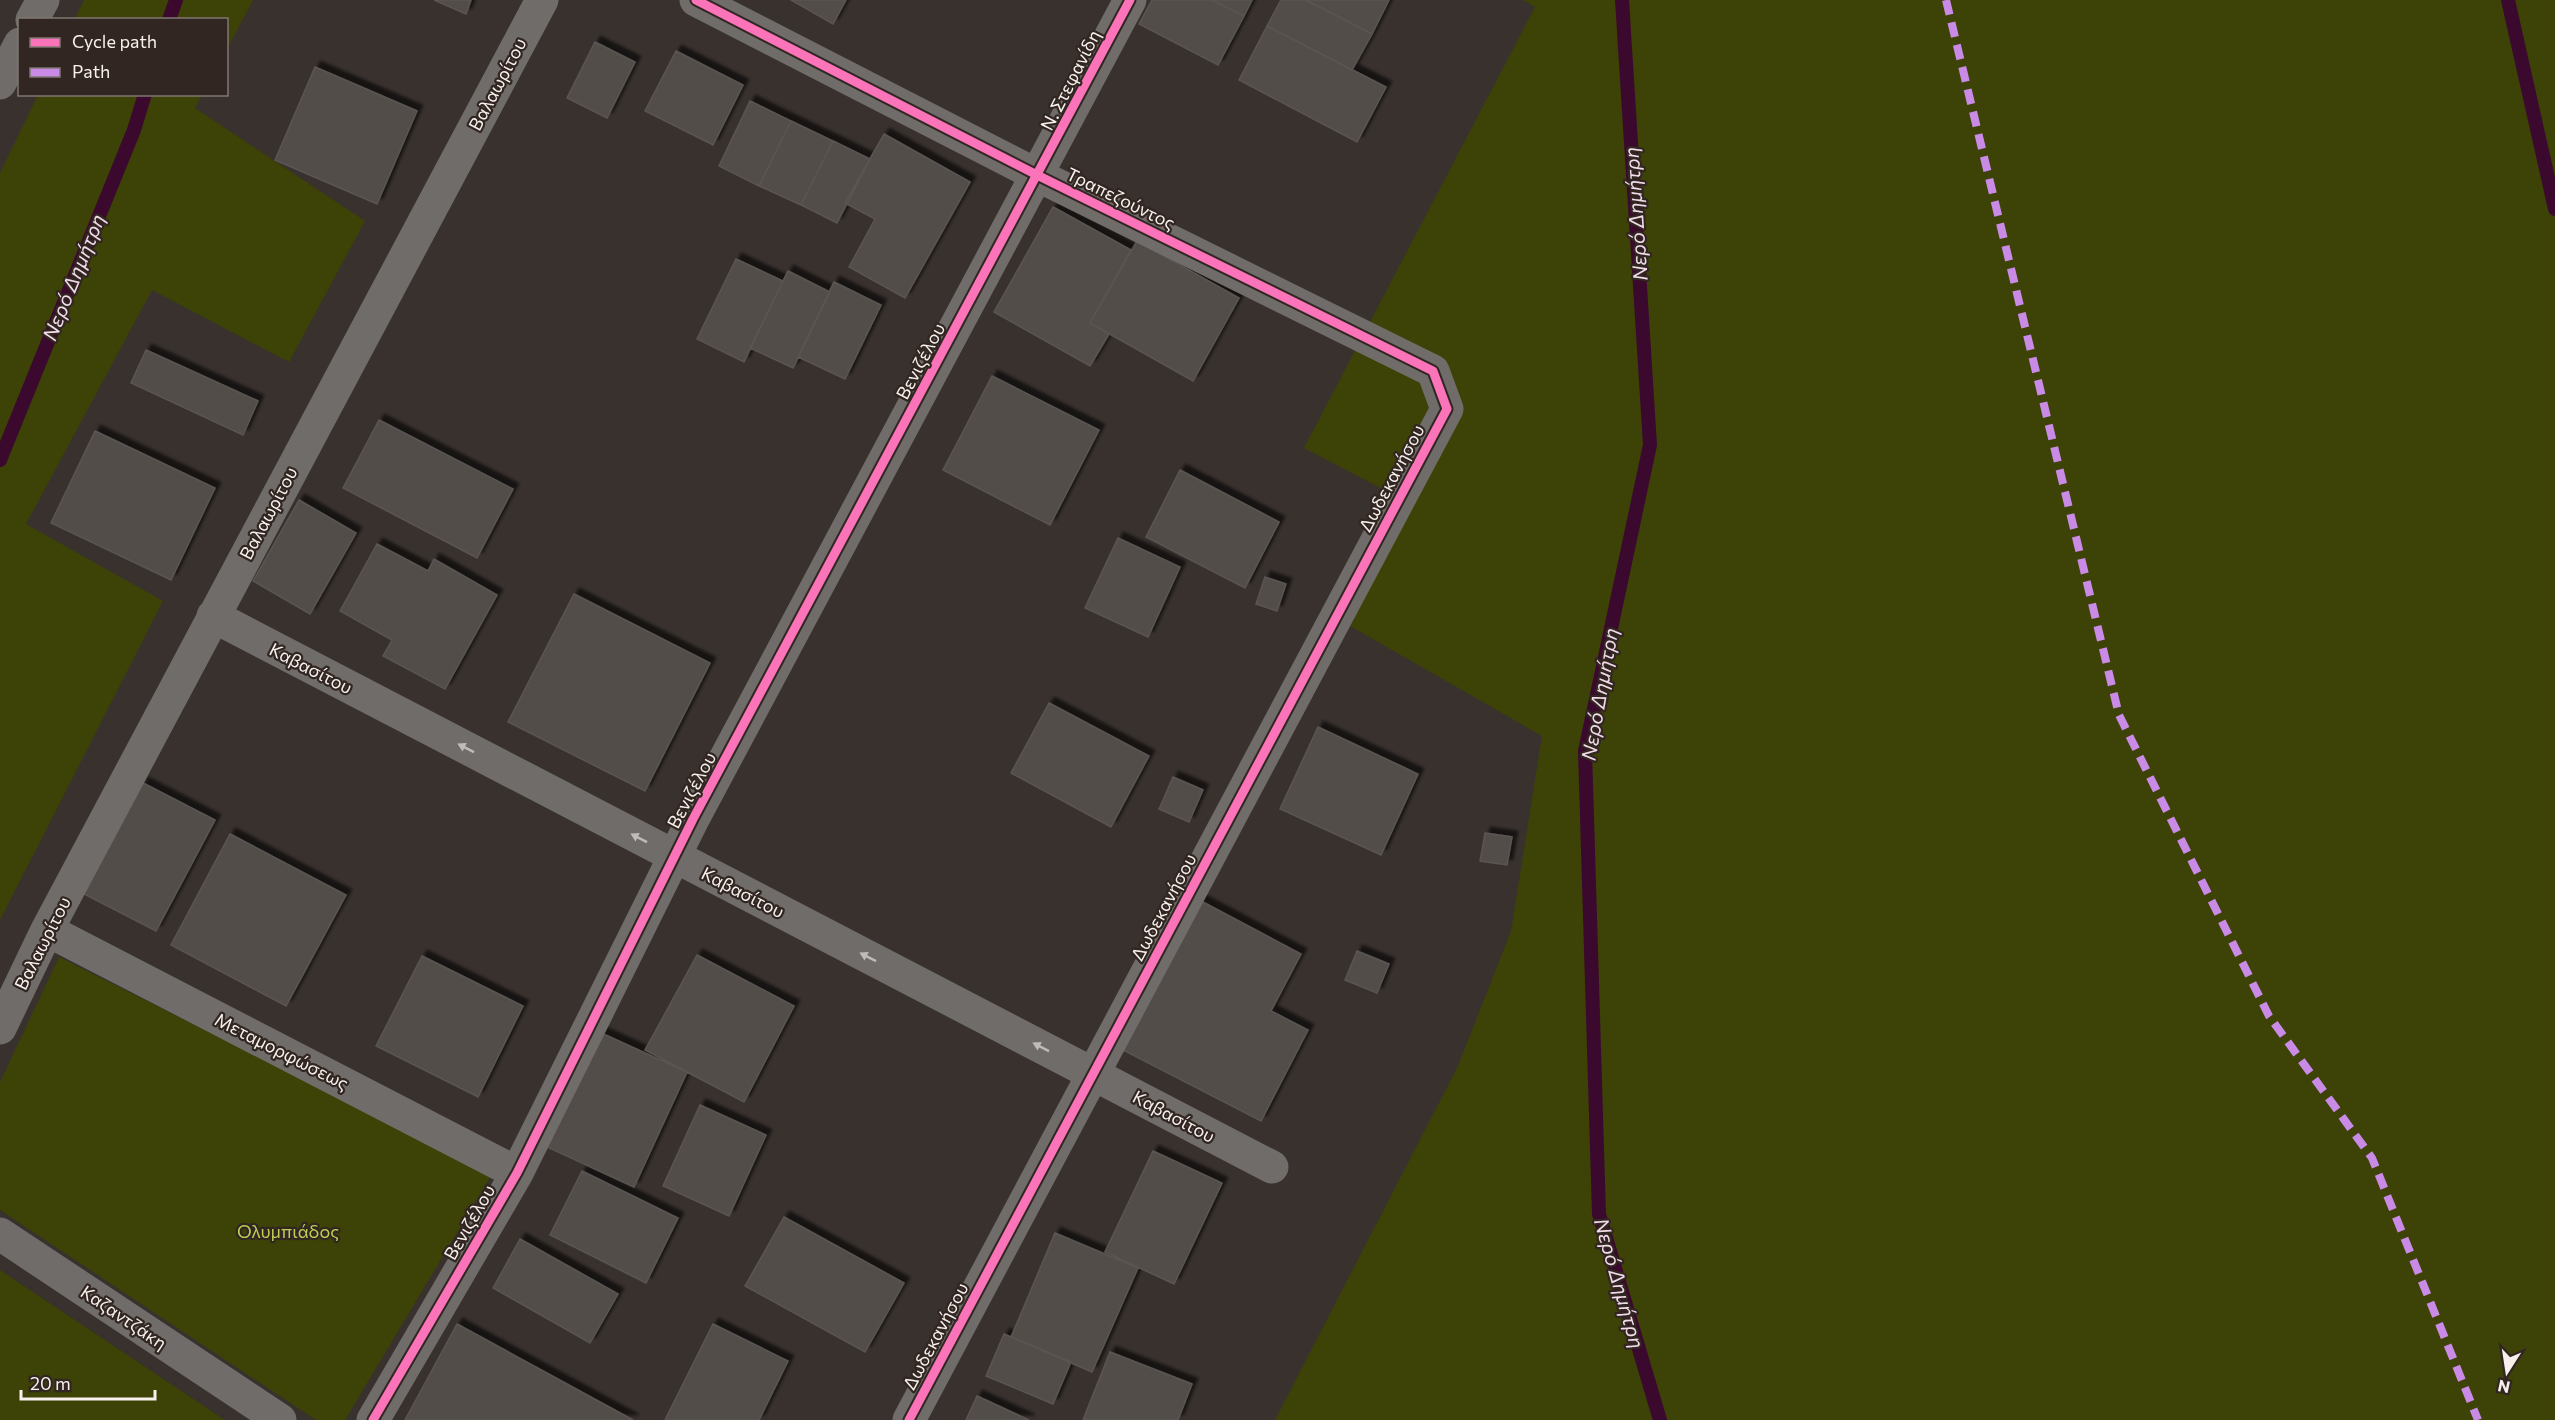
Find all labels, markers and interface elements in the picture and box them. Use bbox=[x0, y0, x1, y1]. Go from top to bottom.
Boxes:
legend bbox=[18, 18, 228, 96]
street label: Ν. Στεφανίδη bbox=[1035, 26, 1105, 134]
text: Cycle path bbox=[72, 30, 157, 52]
street label: Βαλαωρίτου bbox=[463, 34, 531, 134]
text: Path bbox=[72, 60, 110, 82]
water label: Νερό Δημήτρη bbox=[1618, 146, 1652, 282]
street label: Τραπεζούντος bbox=[1063, 162, 1179, 234]
water label: Νερό Δημήτρη bbox=[37, 210, 109, 344]
street label: Βενιζέλου bbox=[891, 319, 949, 403]
street label: Δωδεκανήσου bbox=[1354, 421, 1428, 535]
street label: Βαλαωρίτου bbox=[234, 463, 302, 563]
water label: Νερό Δημήτρη bbox=[1576, 626, 1622, 762]
street label: Καβασίτου bbox=[266, 638, 356, 698]
one-way arrow bbox=[457, 743, 474, 753]
street label: Βενιζέλου bbox=[662, 748, 720, 832]
one-way arrow bbox=[630, 833, 647, 843]
street label: Δωδεκανήσου bbox=[1126, 850, 1200, 964]
street label: Καβασίτου bbox=[698, 862, 788, 922]
street label: Βαλαωρίτου bbox=[9, 893, 75, 993]
one-way arrow bbox=[859, 952, 876, 962]
street label: Μεταμορφώσεως bbox=[212, 1008, 353, 1094]
one-way arrow bbox=[1032, 1042, 1049, 1052]
street label: Καβασίτου bbox=[1129, 1085, 1219, 1147]
street label: Βενιζέλου bbox=[439, 1181, 499, 1263]
water label: Νερό Δημήτρη bbox=[1590, 1215, 1650, 1351]
park label: Ολυμπιάδος bbox=[237, 1220, 339, 1242]
street label: Δωδεκανήσου bbox=[898, 1279, 972, 1393]
street label: Καζαντζάκη bbox=[77, 1280, 171, 1354]
north arrow bbox=[2477, 1342, 2537, 1402]
scale bar bbox=[21, 1363, 154, 1401]
text: 20 m bbox=[30, 1372, 71, 1394]
text: N bbox=[2496, 1377, 2512, 1398]

